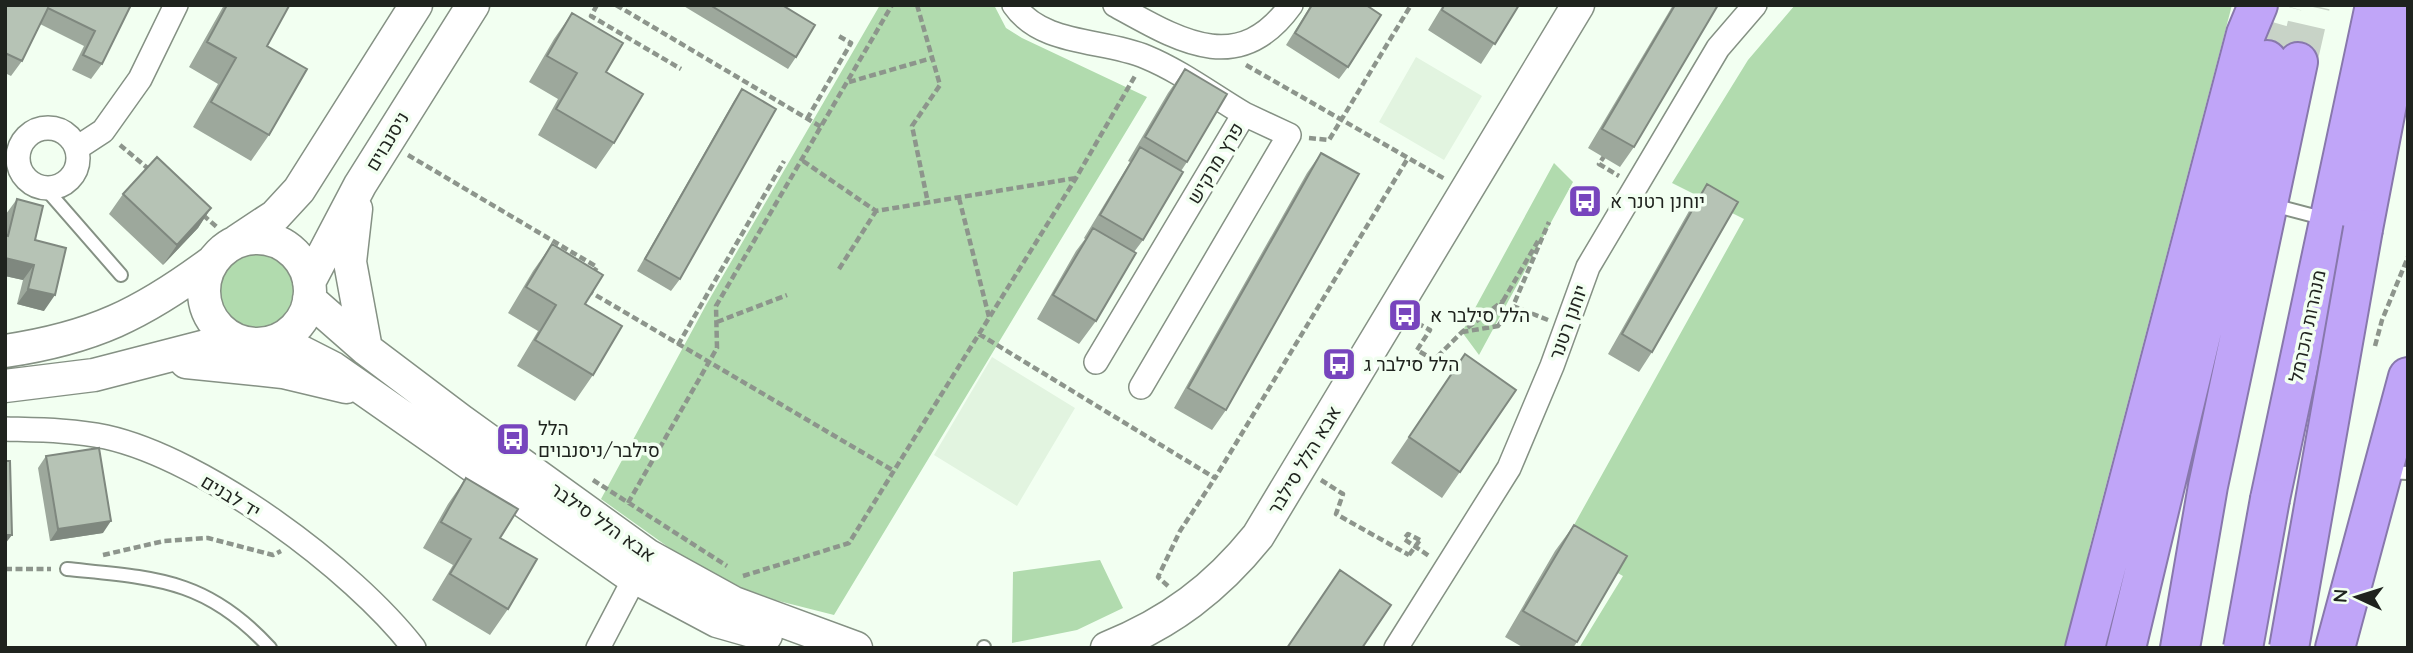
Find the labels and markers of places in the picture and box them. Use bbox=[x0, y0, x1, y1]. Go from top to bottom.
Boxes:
bus stop icon: יוחנן רטנר א bbox=[1566, 182, 1604, 220]
place label: יוחנן רטנר א bbox=[1610, 189, 1705, 213]
bus stop icon: הלל סילבר א bbox=[1386, 296, 1424, 334]
place label: הלל סילבר א bbox=[1430, 303, 1530, 327]
bus stop icon: הלל סילבר ג bbox=[1320, 345, 1358, 383]
place label: הלל סילבר ג bbox=[1364, 352, 1459, 376]
place label: הלל סילבר/ניסנבוים bbox=[538, 416, 660, 462]
bus stop icon: הלל סילבר/ניסנבוים bbox=[494, 420, 532, 458]

